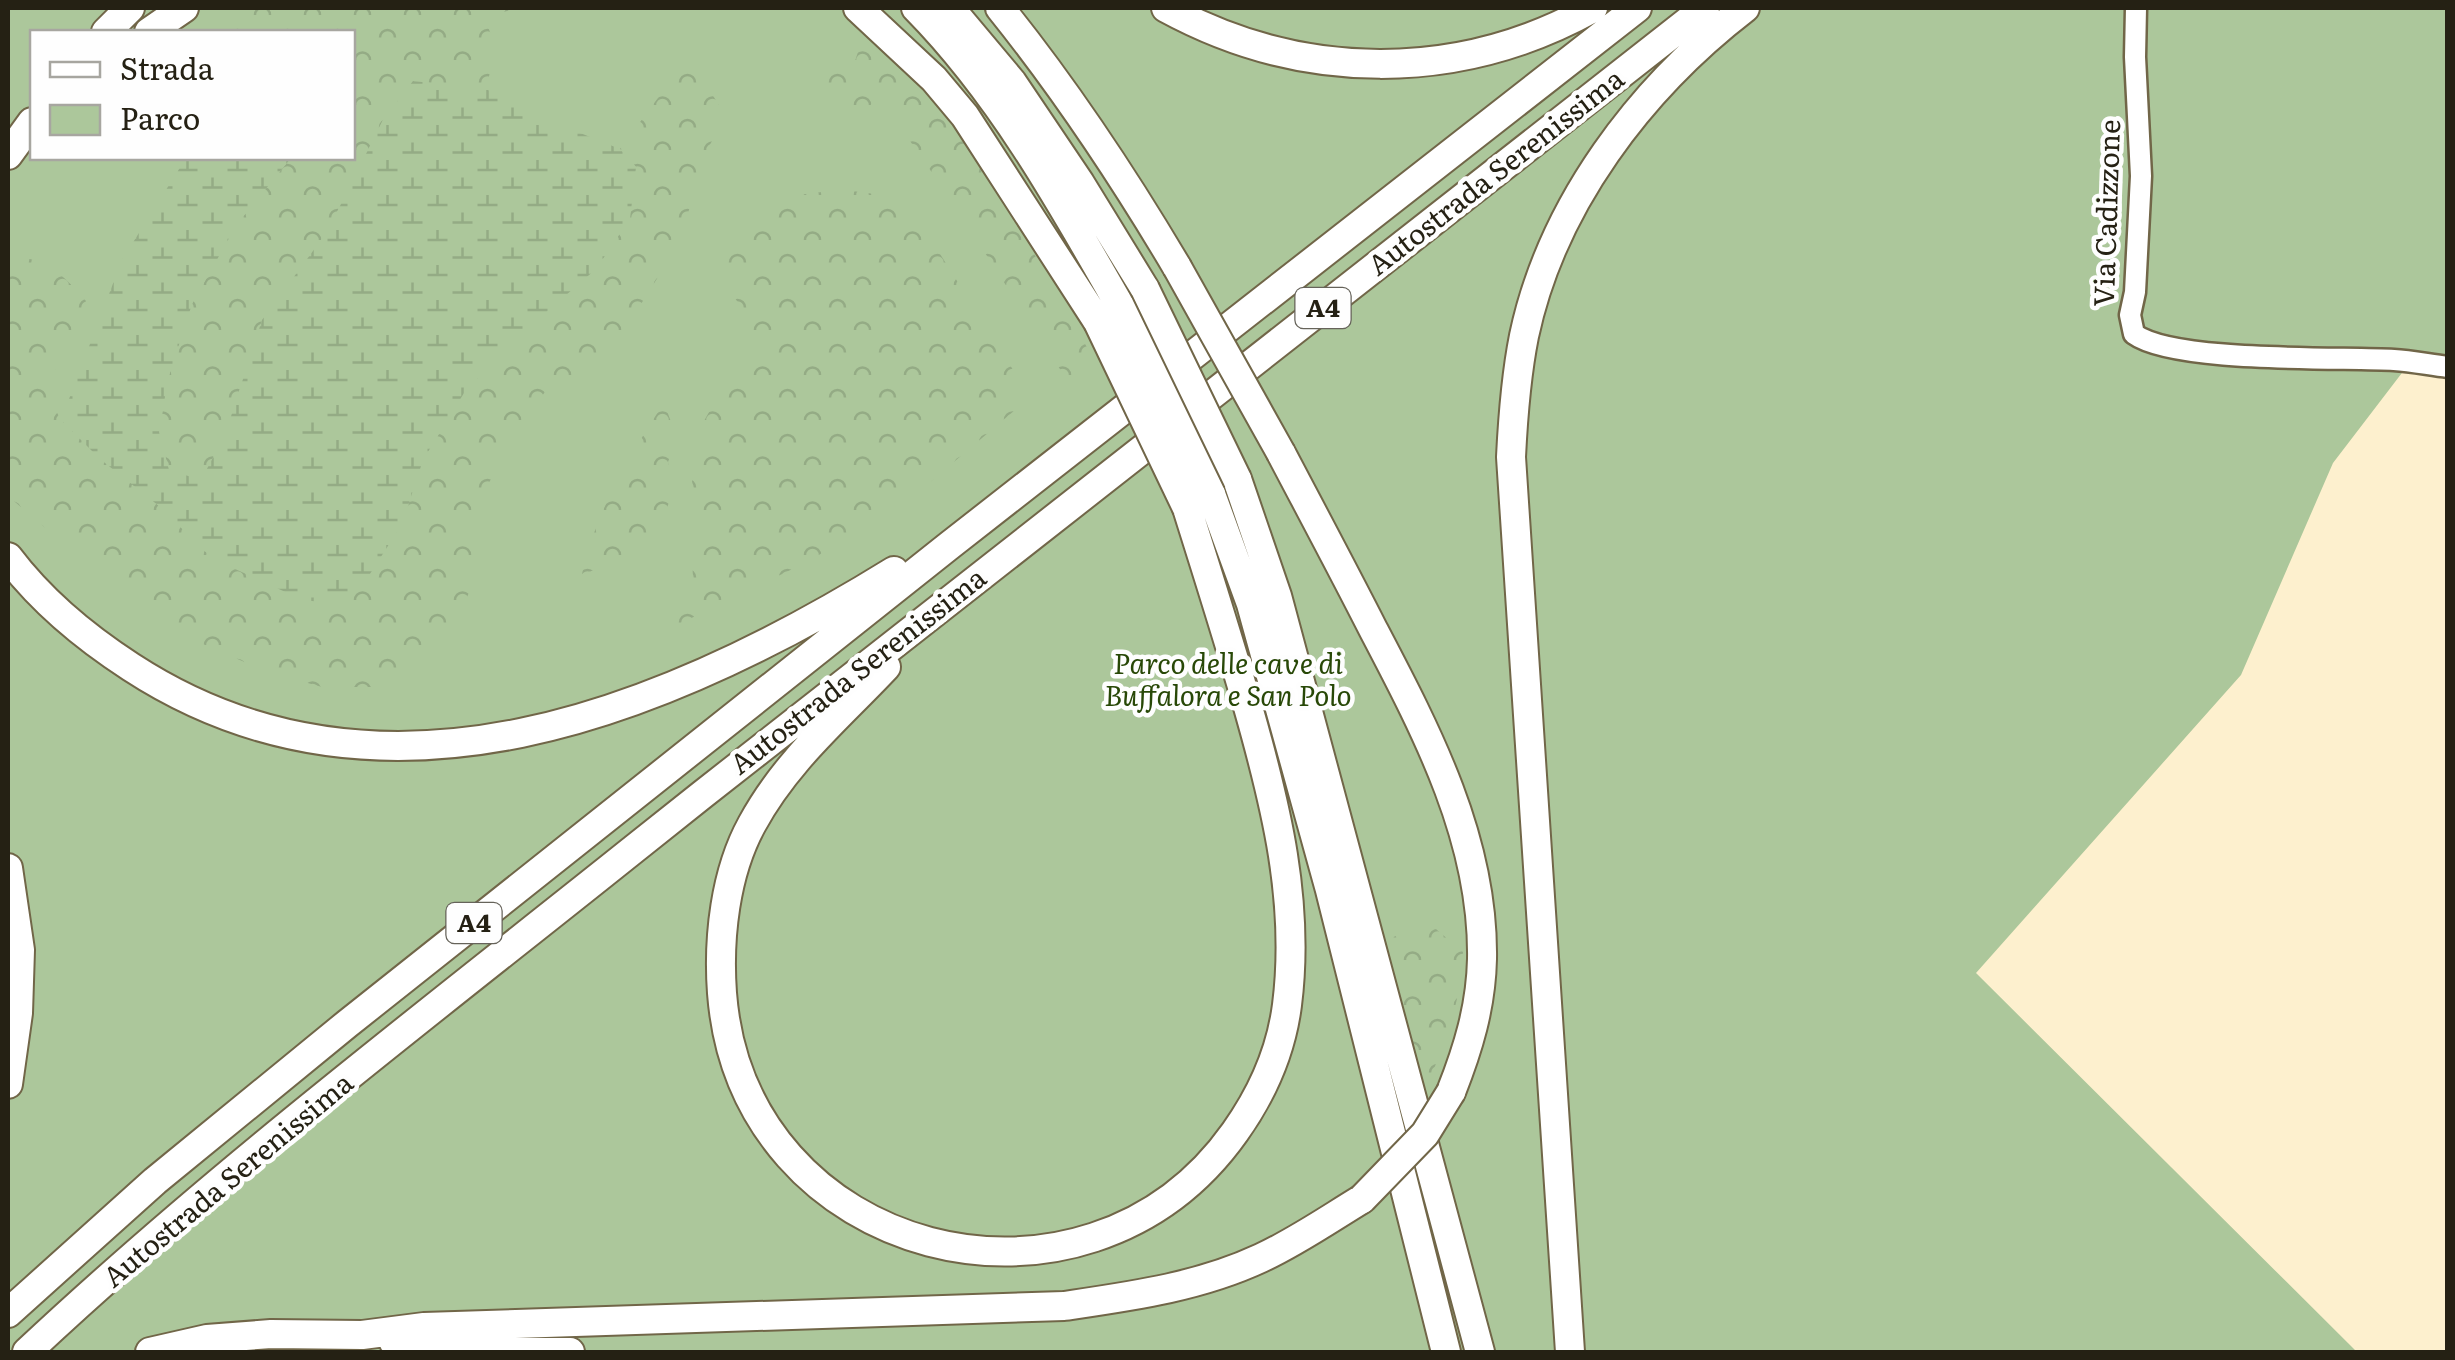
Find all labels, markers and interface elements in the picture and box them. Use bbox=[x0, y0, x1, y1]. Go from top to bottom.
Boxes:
legend bbox=[30, 30, 355, 160]
text: Strada bbox=[120, 45, 215, 89]
street label: Autostrada Serenissima bbox=[1357, 57, 1632, 284]
text: Parco bbox=[120, 95, 200, 139]
street label: Via Cadizzone bbox=[2081, 119, 2129, 307]
road number: A4 bbox=[1296, 288, 1350, 328]
street label: Autostrada Serenissima bbox=[719, 556, 994, 783]
park label: Parco delle cave di Buffalora e San Polo bbox=[1104, 641, 1352, 715]
road number: A4 bbox=[446, 903, 502, 943]
street label: Autostrada Serenissima bbox=[92, 1061, 361, 1296]

